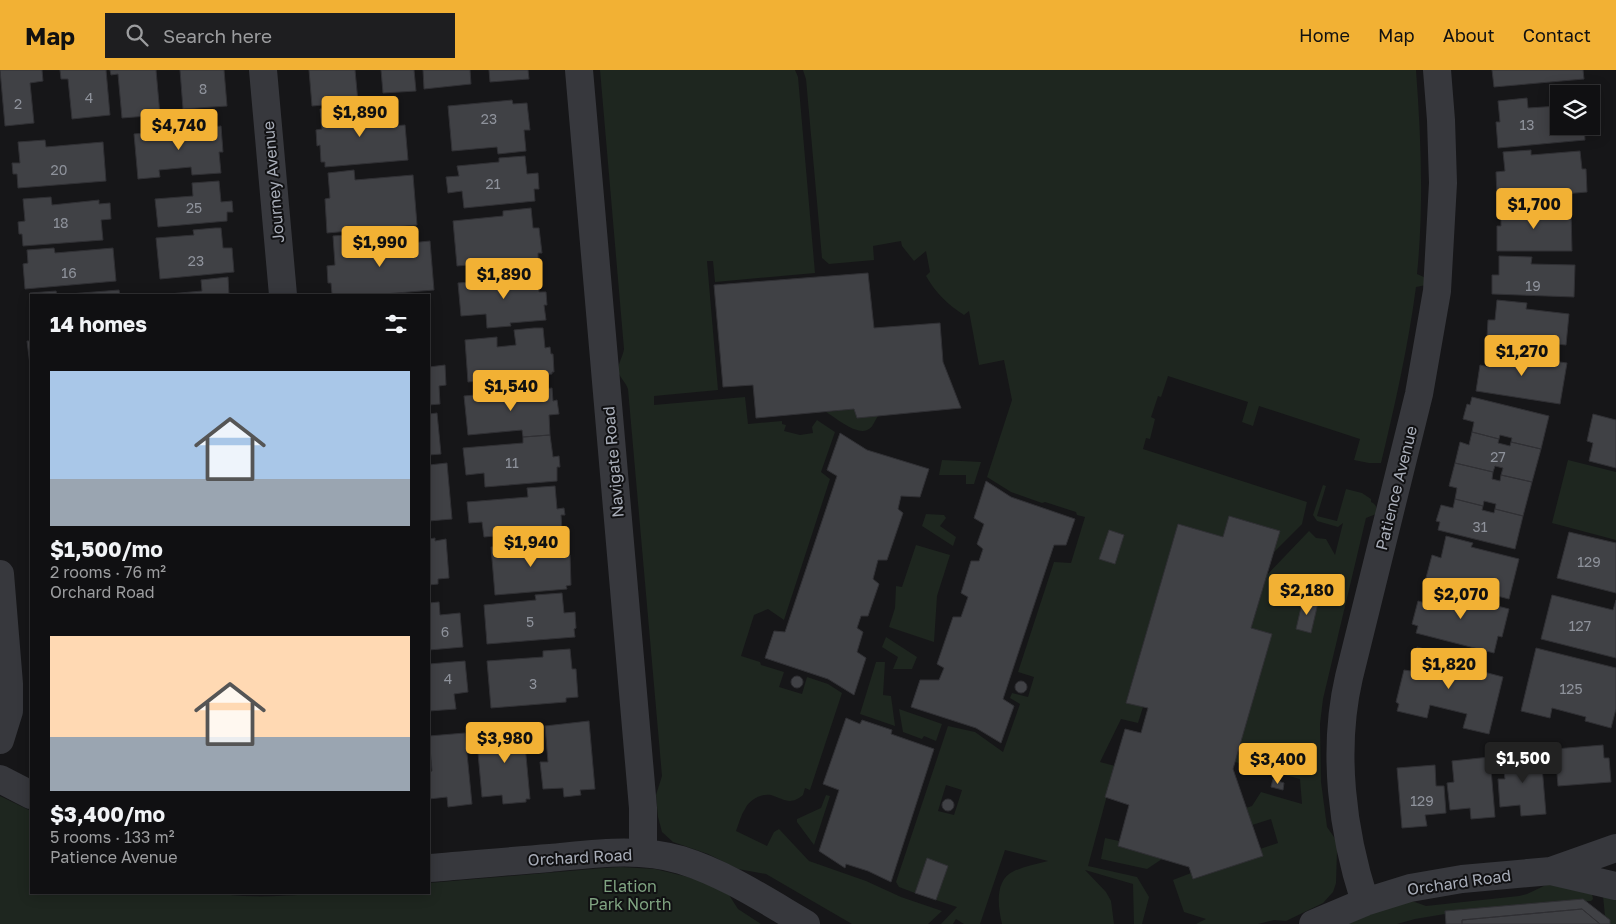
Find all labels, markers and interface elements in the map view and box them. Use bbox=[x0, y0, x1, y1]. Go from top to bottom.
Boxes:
search box bbox=[105, 13, 455, 58]
text: Map bbox=[25, 21, 75, 50]
icon: search bbox=[123, 21, 151, 49]
text: Search here bbox=[163, 24, 272, 47]
text: Home bbox=[1299, 24, 1350, 46]
text: Map bbox=[1378, 24, 1415, 46]
text: About bbox=[1443, 24, 1495, 46]
text: Contact bbox=[1523, 24, 1591, 46]
house number: 8 bbox=[199, 80, 207, 97]
map controls bbox=[1550, 85, 1600, 135]
button: layers bbox=[1550, 85, 1600, 135]
house number: 4 bbox=[85, 89, 93, 106]
house number: 2 bbox=[14, 95, 22, 112]
pin: $1,890 bbox=[319, 96, 401, 138]
text: $1,890 bbox=[333, 102, 387, 122]
pin: $4,740 bbox=[138, 108, 220, 151]
house number: 23 bbox=[481, 110, 497, 127]
text: $4,740 bbox=[152, 115, 206, 135]
house number: 13 bbox=[1520, 116, 1534, 133]
street label: Journey Avenue bbox=[258, 120, 288, 244]
house number: 20 bbox=[51, 161, 67, 178]
house number: 21 bbox=[486, 175, 501, 192]
pin: $1,700 bbox=[1493, 188, 1575, 230]
text: $1,700 bbox=[1507, 194, 1561, 214]
house number: 25 bbox=[186, 199, 202, 216]
house number: 18 bbox=[53, 214, 69, 231]
pin: $1,990 bbox=[339, 226, 421, 268]
text: $1,990 bbox=[353, 232, 407, 252]
house number: 23 bbox=[188, 252, 204, 269]
pin: $1,890 bbox=[463, 258, 545, 300]
house number: 16 bbox=[61, 264, 77, 281]
text: $1,890 bbox=[477, 264, 531, 284]
house number: 19 bbox=[1525, 277, 1541, 294]
icon: filters bbox=[382, 310, 410, 338]
text: 14 homes bbox=[50, 311, 147, 337]
pin: $1,270 bbox=[1481, 334, 1563, 377]
text: $1,270 bbox=[1496, 341, 1548, 361]
pin: $1,540 bbox=[470, 370, 552, 412]
text: $1,540 bbox=[484, 376, 538, 396]
icon: home bbox=[185, 404, 275, 494]
street label: Navigate Road bbox=[598, 405, 628, 519]
street label: Patience Avenue bbox=[1371, 424, 1421, 552]
house number: 27 bbox=[1490, 448, 1506, 465]
house number: 11 bbox=[505, 454, 519, 471]
house number: 31 bbox=[1473, 518, 1488, 535]
pin: $1,940 bbox=[490, 526, 572, 568]
text: $1,940 bbox=[504, 532, 558, 552]
text: $1,500/mo bbox=[50, 536, 163, 562]
house number: 129 bbox=[1577, 553, 1601, 570]
text: 2 rooms · 76 m² bbox=[50, 562, 166, 582]
pin: $2,180 bbox=[1266, 574, 1348, 616]
pin: $2,070 bbox=[1420, 578, 1502, 620]
text: $2,180 bbox=[1280, 580, 1334, 600]
text: Orchard Road bbox=[50, 582, 155, 602]
text: $2,070 bbox=[1433, 584, 1489, 604]
house number: 5 bbox=[526, 613, 534, 630]
house number: 127 bbox=[1569, 617, 1591, 634]
house number: 6 bbox=[441, 623, 449, 640]
pin: $1,820 bbox=[1408, 648, 1490, 690]
text: $1,820 bbox=[1422, 654, 1476, 674]
icon: home bbox=[185, 669, 275, 759]
house number: 4 bbox=[444, 670, 452, 687]
house number: 3 bbox=[529, 675, 537, 692]
house number: 125 bbox=[1559, 680, 1583, 697]
pin: $3,980 bbox=[464, 722, 546, 764]
text: $3,980 bbox=[477, 728, 533, 748]
pin: $3,400 bbox=[1237, 742, 1319, 785]
pin: $1,500 bbox=[1482, 742, 1564, 784]
text: $1,500 bbox=[1496, 748, 1550, 768]
text: $3,400 bbox=[1250, 749, 1306, 769]
house number: 129 bbox=[1410, 792, 1434, 809]
text: $3,400/mo bbox=[50, 801, 165, 827]
text: 5 rooms · 133 m² bbox=[50, 827, 174, 847]
street label: Orchard Road bbox=[527, 844, 633, 870]
text: Patience Avenue bbox=[50, 847, 178, 867]
street label: Orchard Road bbox=[1406, 865, 1512, 899]
park label: Elation Park North bbox=[588, 876, 672, 914]

